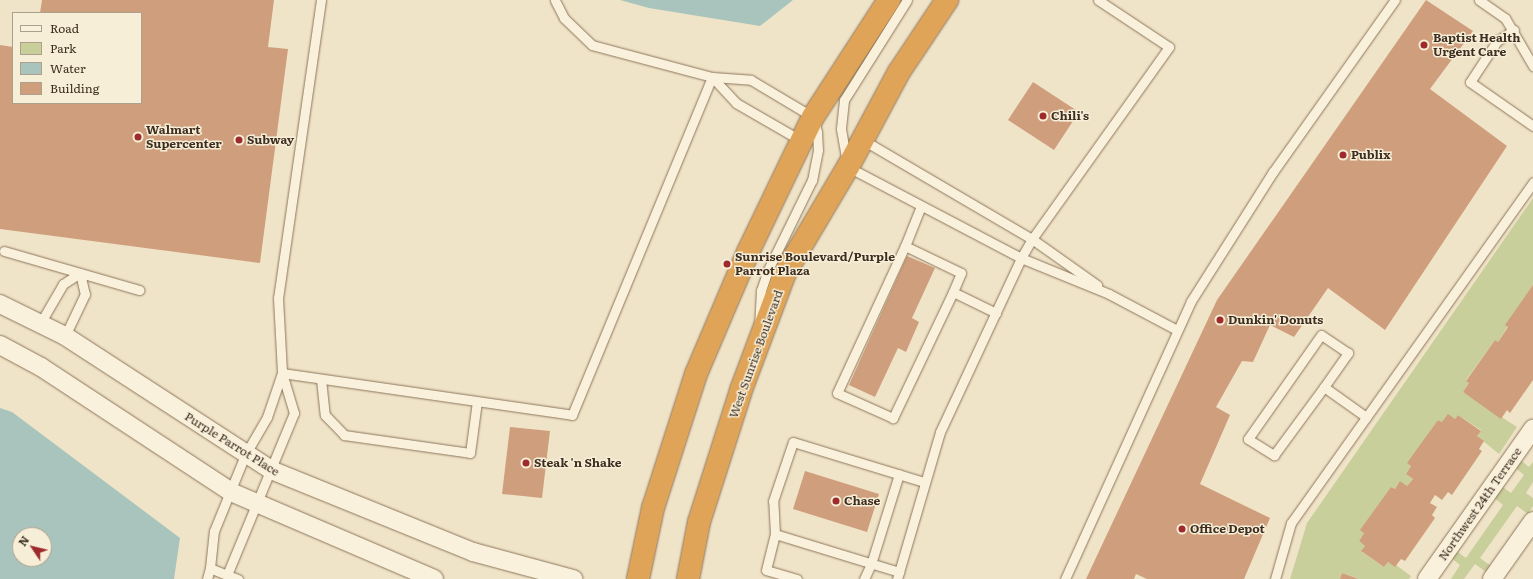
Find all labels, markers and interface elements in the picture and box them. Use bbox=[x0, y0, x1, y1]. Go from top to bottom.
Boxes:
legend bbox=[12, 12, 142, 104]
text: Road bbox=[50, 19, 79, 37]
place label: Baptist Health Urgent Care bbox=[1433, 31, 1521, 59]
text: Park bbox=[50, 39, 76, 57]
marker: Baptist Health Urgent Care bbox=[1418, 39, 1430, 51]
text: Water bbox=[50, 59, 86, 77]
text: Building bbox=[50, 79, 99, 97]
place label: Chili's bbox=[1051, 109, 1089, 123]
marker: Chili's bbox=[1038, 111, 1048, 121]
place label: Walmart Supercenter bbox=[146, 123, 222, 151]
marker: Walmart Supercenter bbox=[133, 132, 143, 142]
place label: Subway bbox=[247, 133, 294, 147]
marker: Subway bbox=[234, 135, 244, 145]
place label: Publix bbox=[1351, 148, 1390, 162]
marker: Publix bbox=[1338, 150, 1348, 160]
place label: Sunrise Boulevard/Purple Parrot Plaza bbox=[735, 250, 895, 278]
marker: Sunrise Boulevard/Purple Parrot Plaza bbox=[722, 259, 732, 269]
street label: West Sunrise Boulevard bbox=[726, 288, 786, 420]
place label: Dunkin' Donuts bbox=[1228, 313, 1323, 327]
marker: Dunkin' Donuts bbox=[1215, 315, 1225, 325]
street label: Purple Parrot Place bbox=[182, 409, 282, 479]
street label: Northwest 24th Terrace bbox=[1435, 445, 1525, 563]
place label: Steak 'n Shake bbox=[534, 456, 622, 470]
marker: Steak 'n Shake bbox=[521, 458, 531, 468]
place label: Chase bbox=[844, 494, 880, 508]
marker: Chase bbox=[831, 496, 841, 506]
place label: Office Depot bbox=[1190, 522, 1265, 536]
marker: Office Depot bbox=[1177, 524, 1187, 534]
north arrow bbox=[12, 527, 52, 567]
text: N bbox=[14, 532, 32, 549]

